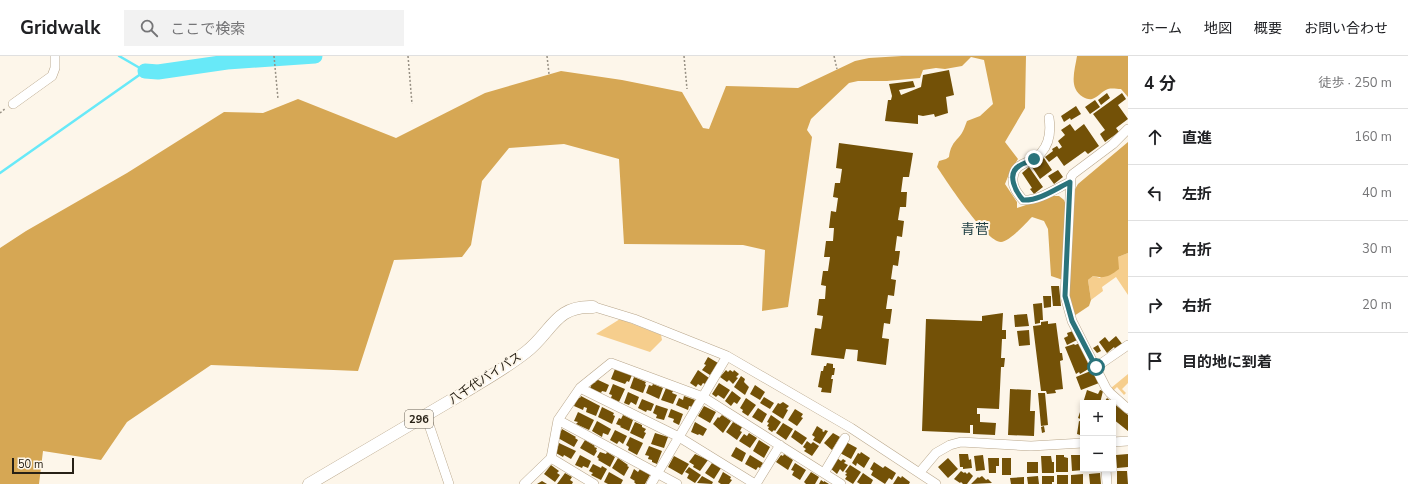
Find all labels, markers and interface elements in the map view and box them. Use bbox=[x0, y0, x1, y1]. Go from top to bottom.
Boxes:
search box bbox=[124, 10, 404, 46]
text: Gridwalk bbox=[20, 15, 100, 41]
icon: search bbox=[138, 17, 160, 39]
text: ここで検索 bbox=[170, 19, 245, 39]
text: ホーム bbox=[1140, 19, 1182, 38]
text: 地図 bbox=[1204, 19, 1232, 38]
text: 概要 bbox=[1254, 19, 1282, 38]
text: お問い合わせ bbox=[1304, 19, 1388, 38]
text: 4 分 bbox=[1144, 72, 1176, 95]
text: 徒歩 · 250 m bbox=[1318, 74, 1392, 92]
icon: ahead bbox=[1144, 126, 1166, 148]
text: 直進 bbox=[1182, 128, 1212, 148]
text: 160 m bbox=[1354, 128, 1392, 146]
route end bbox=[1025, 150, 1043, 168]
icon: left bbox=[1144, 182, 1166, 204]
text: 左折 bbox=[1182, 184, 1212, 204]
text: 40 m bbox=[1362, 184, 1392, 202]
district label: 青菅 bbox=[961, 220, 989, 239]
icon: right bbox=[1144, 238, 1166, 260]
text: 右折 bbox=[1182, 240, 1212, 260]
text: 30 m bbox=[1362, 240, 1392, 258]
icon: right bbox=[1144, 294, 1166, 316]
text: 右折 bbox=[1182, 296, 1212, 316]
text: 20 m bbox=[1362, 296, 1392, 314]
street label: 八千代バイパス bbox=[446, 348, 524, 408]
icon: arrive bbox=[1144, 350, 1166, 372]
text: 目的地に到着 bbox=[1182, 352, 1272, 372]
route start bbox=[1087, 358, 1105, 376]
map controls bbox=[1080, 400, 1116, 472]
button: + bbox=[1080, 400, 1116, 436]
road number: 296 bbox=[405, 410, 433, 428]
button: − bbox=[1080, 436, 1116, 472]
scale bar bbox=[12, 456, 74, 475]
text: 50 m bbox=[18, 457, 43, 472]

